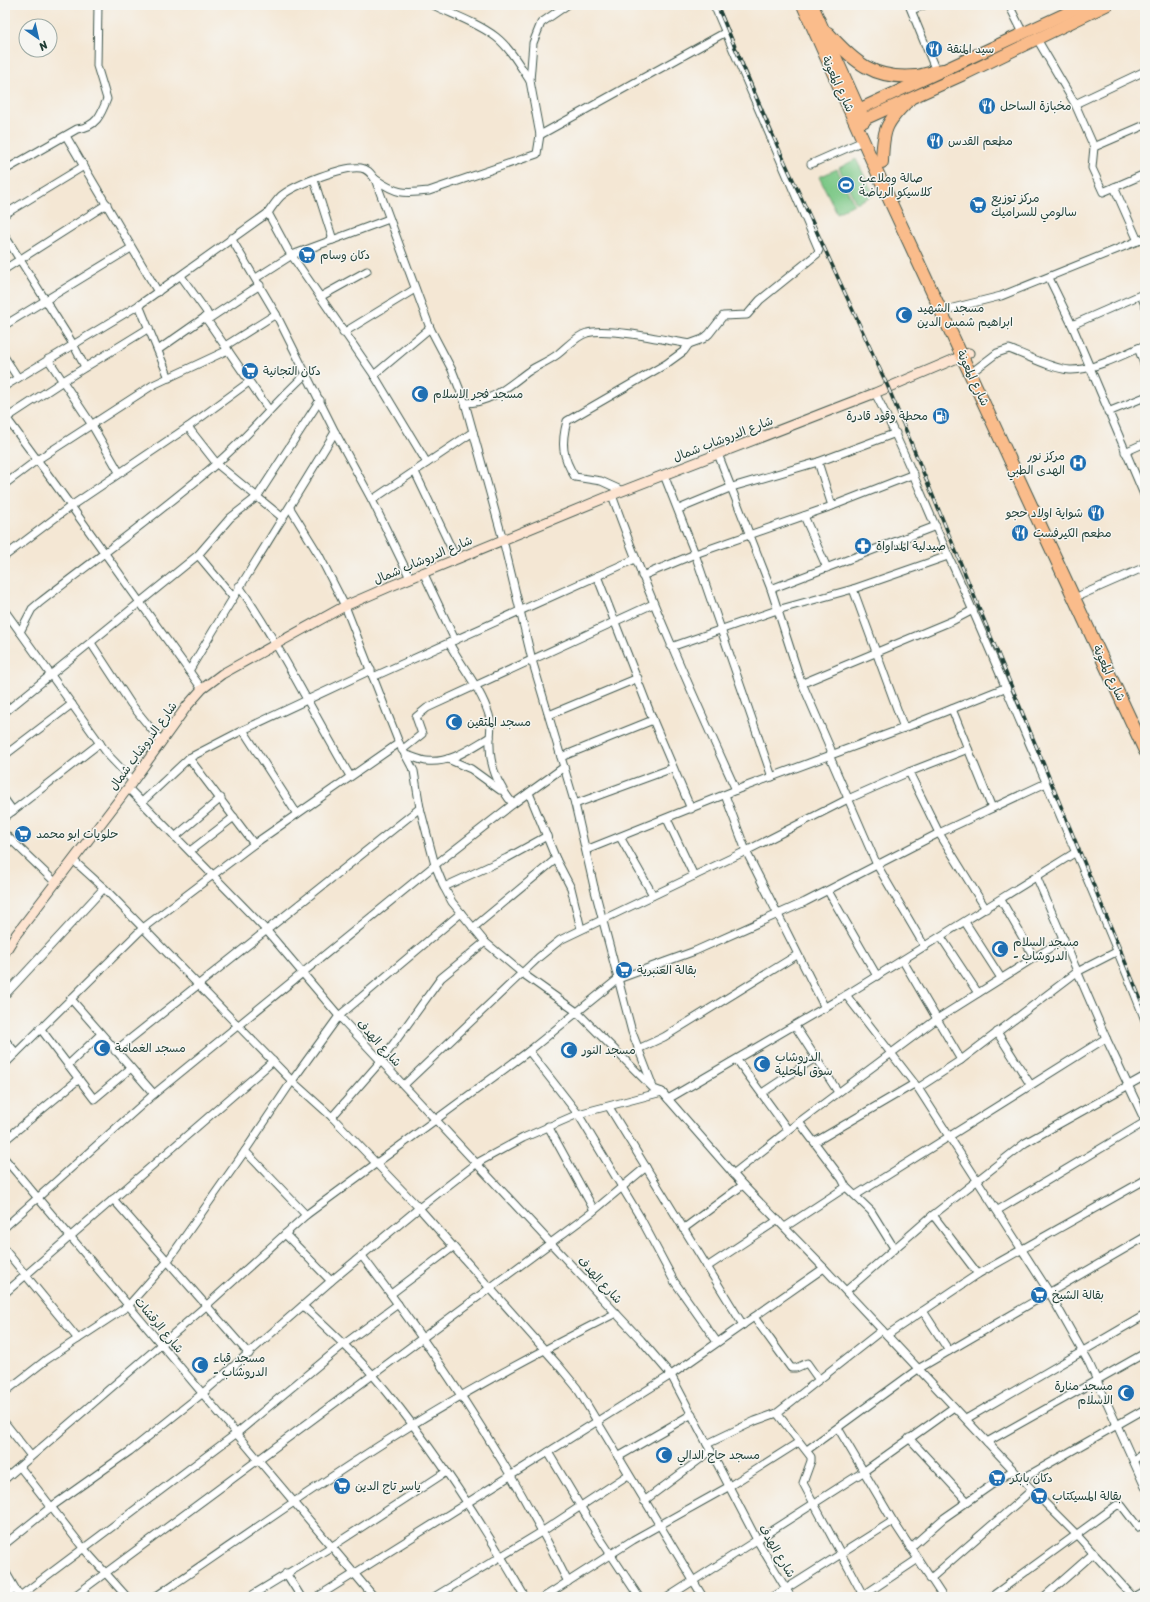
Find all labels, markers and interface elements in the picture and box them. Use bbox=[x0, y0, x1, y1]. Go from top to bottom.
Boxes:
north arrow bbox=[18, 18, 58, 58]
text: N bbox=[35, 35, 53, 56]
place label: سيد المنقة bbox=[947, 38, 994, 60]
restaurant icon: سيد المنقة bbox=[924, 39, 944, 59]
street label: شارع المعونة bbox=[815, 52, 861, 116]
place label: مخبازة الساحل bbox=[1000, 95, 1072, 117]
restaurant icon: مخبازة الساحل bbox=[977, 96, 997, 116]
place label: مطعم القدس bbox=[948, 130, 1013, 152]
restaurant icon: مطعم القدس bbox=[925, 131, 945, 151]
place label: صالة وملاعب كلاسيكو الرياضة bbox=[859, 167, 932, 203]
sports icon: صالة وملاعب كلاسيكو الرياضة bbox=[836, 175, 856, 195]
place label: مركز توزيع سالومي للسراميك bbox=[991, 187, 1077, 223]
supermarket icon: مركز توزيع سالومي للسراميك bbox=[968, 195, 988, 215]
place label: دكان وسام bbox=[320, 244, 370, 266]
supermarket icon: دكان وسام bbox=[297, 245, 317, 265]
place label: مسجد الشهيد ابراهيم شمس الدين bbox=[917, 297, 1013, 333]
mosque icon: مسجد الشهيد ابراهيم شمس الدين bbox=[894, 305, 914, 325]
street label: شارع المعونة bbox=[950, 346, 996, 410]
place label: دكان التجانية bbox=[263, 360, 321, 382]
supermarket icon: دكان التجانية bbox=[240, 361, 260, 381]
place label: مسجد فجر الاسلام bbox=[433, 383, 523, 405]
mosque icon: مسجد فجر الاسلام bbox=[410, 384, 430, 404]
place label: محطة وقود قادرة bbox=[846, 405, 928, 427]
fuel station icon: محطة وقود قادرة bbox=[931, 406, 951, 426]
street label: شارع الدروشاب شمال bbox=[670, 410, 776, 468]
place label: مركز نور الهدى الطبي bbox=[1007, 445, 1065, 481]
hospital icon: مركز نور الهدى الطبي bbox=[1068, 453, 1088, 473]
place label: شواية اولاد حجو bbox=[1005, 502, 1083, 524]
restaurant icon: شواية اولاد حجو bbox=[1086, 503, 1106, 523]
place label: مطعم الكيرفست bbox=[1033, 522, 1112, 544]
restaurant icon: مطعم الكيرفست bbox=[1010, 523, 1030, 543]
street label: شارع الدروشاب شمال bbox=[370, 529, 476, 591]
place label: صيدلية المداواة bbox=[876, 535, 946, 557]
pharmacy icon: صيدلية المداواة bbox=[853, 536, 873, 556]
street label: شارع المعونة bbox=[1086, 641, 1132, 705]
street label: شارع الدروشاب شمال bbox=[103, 697, 183, 795]
place label: مسجد المتقين bbox=[467, 711, 531, 733]
mosque icon: مسجد المتقين bbox=[444, 712, 464, 732]
place label: حلويات ابو محمد bbox=[36, 823, 119, 845]
supermarket icon: حلويات ابو محمد bbox=[13, 824, 33, 844]
place label: مسجد السلام - الدروشاب bbox=[1013, 931, 1079, 967]
mosque icon: مسجد السلام - الدروشاب bbox=[990, 939, 1010, 959]
place label: بقالة العنبرية bbox=[637, 959, 697, 981]
supermarket icon: بقالة العنبرية bbox=[614, 960, 634, 980]
street label: شارع الهدف bbox=[351, 1014, 407, 1072]
place label: مسجد الغمامة bbox=[115, 1037, 186, 1059]
mosque icon: مسجد الغمامة bbox=[92, 1038, 112, 1058]
place label: مسجد النور bbox=[581, 1039, 636, 1061]
mosque icon: مسجد النور bbox=[559, 1040, 579, 1060]
place label: الدروشاب سوق المحلية bbox=[775, 1046, 833, 1082]
mosque icon: الدروشاب سوق المحلية bbox=[752, 1054, 772, 1074]
street label: شارع الهدف bbox=[572, 1251, 628, 1309]
place label: بقالة الشيخ bbox=[1052, 1284, 1104, 1306]
supermarket icon: بقالة الشيخ bbox=[1029, 1285, 1049, 1305]
street label: شارع الرقشات bbox=[129, 1292, 189, 1358]
place label: مسجد قباء - الدروشاب bbox=[213, 1347, 267, 1383]
mosque icon: مسجد قباء - الدروشاب bbox=[190, 1355, 210, 1375]
place label: مسجد منارة الاسلام bbox=[1054, 1375, 1113, 1411]
mosque icon: مسجد منارة الاسلام bbox=[1116, 1383, 1136, 1403]
place label: مسجد حاج الدالي bbox=[677, 1444, 760, 1466]
mosque icon: مسجد حاج الدالي bbox=[654, 1445, 674, 1465]
place label: دكان بابكر bbox=[1009, 1467, 1053, 1489]
supermarket icon: دكان بابكر bbox=[987, 1468, 1007, 1488]
place label: ياسر تاج الدين bbox=[355, 1475, 421, 1497]
supermarket icon: ياسر تاج الدين bbox=[332, 1476, 352, 1496]
place label: بقالة المسيكتاب bbox=[1052, 1485, 1122, 1507]
supermarket icon: بقالة المسيكتاب bbox=[1029, 1486, 1049, 1506]
street label: شارع الهدف bbox=[752, 1520, 802, 1582]

